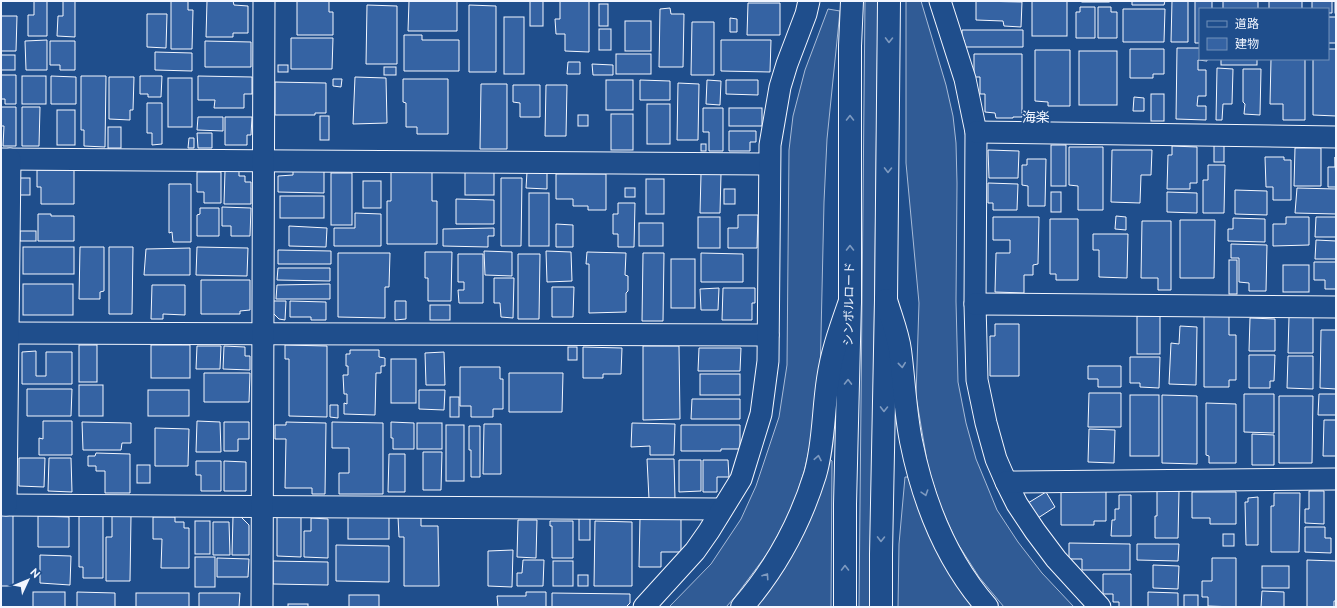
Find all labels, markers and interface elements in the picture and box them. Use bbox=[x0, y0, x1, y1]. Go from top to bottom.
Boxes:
legend bbox=[1199, 8, 1329, 60]
text: 道路 bbox=[1235, 17, 1259, 31]
one-way arrow bbox=[885, 37, 893, 43]
text: 建物 bbox=[1235, 37, 1259, 51]
district label: 海楽 bbox=[1022, 109, 1050, 125]
one-way arrow bbox=[846, 115, 854, 121]
one-way arrow bbox=[883, 167, 892, 173]
one-way arrow bbox=[846, 245, 854, 251]
street label: シンボルロード bbox=[841, 262, 857, 346]
one-way arrow bbox=[897, 362, 906, 368]
one-way arrow bbox=[844, 379, 852, 385]
one-way arrow bbox=[880, 406, 888, 412]
one-way arrow bbox=[814, 455, 822, 461]
one-way arrow bbox=[920, 489, 928, 496]
one-way arrow bbox=[877, 536, 885, 542]
north arrow bbox=[8, 560, 48, 600]
one-way arrow bbox=[841, 565, 849, 571]
text: N bbox=[27, 566, 42, 581]
one-way arrow bbox=[761, 573, 769, 580]

